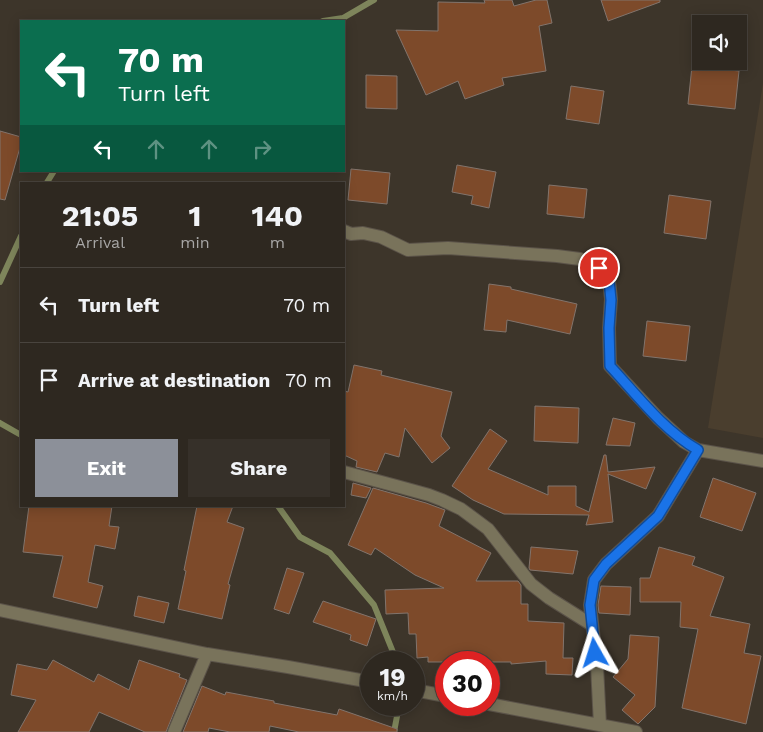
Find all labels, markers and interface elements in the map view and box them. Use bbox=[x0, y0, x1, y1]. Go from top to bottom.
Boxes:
map controls bbox=[692, 15, 747, 70]
button: sound bbox=[692, 15, 747, 70]
text: 70 m bbox=[118, 39, 204, 81]
icon: left bbox=[35, 40, 100, 105]
text: Turn left bbox=[118, 81, 210, 106]
icon: left bbox=[89, 135, 117, 163]
icon: ahead bbox=[142, 135, 170, 163]
icon: ahead bbox=[195, 135, 223, 163]
icon: right bbox=[248, 135, 276, 163]
text: 21:05 bbox=[62, 198, 138, 233]
text: 1 bbox=[188, 198, 201, 233]
text: 140 bbox=[252, 198, 303, 233]
text: Arrival bbox=[75, 233, 125, 252]
text: min bbox=[180, 233, 210, 252]
text: m bbox=[270, 233, 285, 252]
pin bbox=[578, 247, 620, 289]
icon: arrive bbox=[585, 254, 613, 282]
icon: left bbox=[35, 291, 63, 319]
text: Turn left bbox=[78, 294, 159, 317]
text: 70 m bbox=[283, 294, 330, 317]
icon: arrive bbox=[35, 366, 63, 394]
text: Arrive at destination bbox=[78, 369, 270, 392]
text: 70 m bbox=[285, 369, 332, 392]
button: Exit bbox=[35, 439, 178, 497]
button: Share bbox=[188, 439, 330, 497]
position arrow bbox=[568, 626, 620, 678]
speed limit sign: 30 bbox=[435, 651, 500, 716]
text: 19 bbox=[379, 663, 406, 692]
text: km/h bbox=[377, 689, 408, 703]

